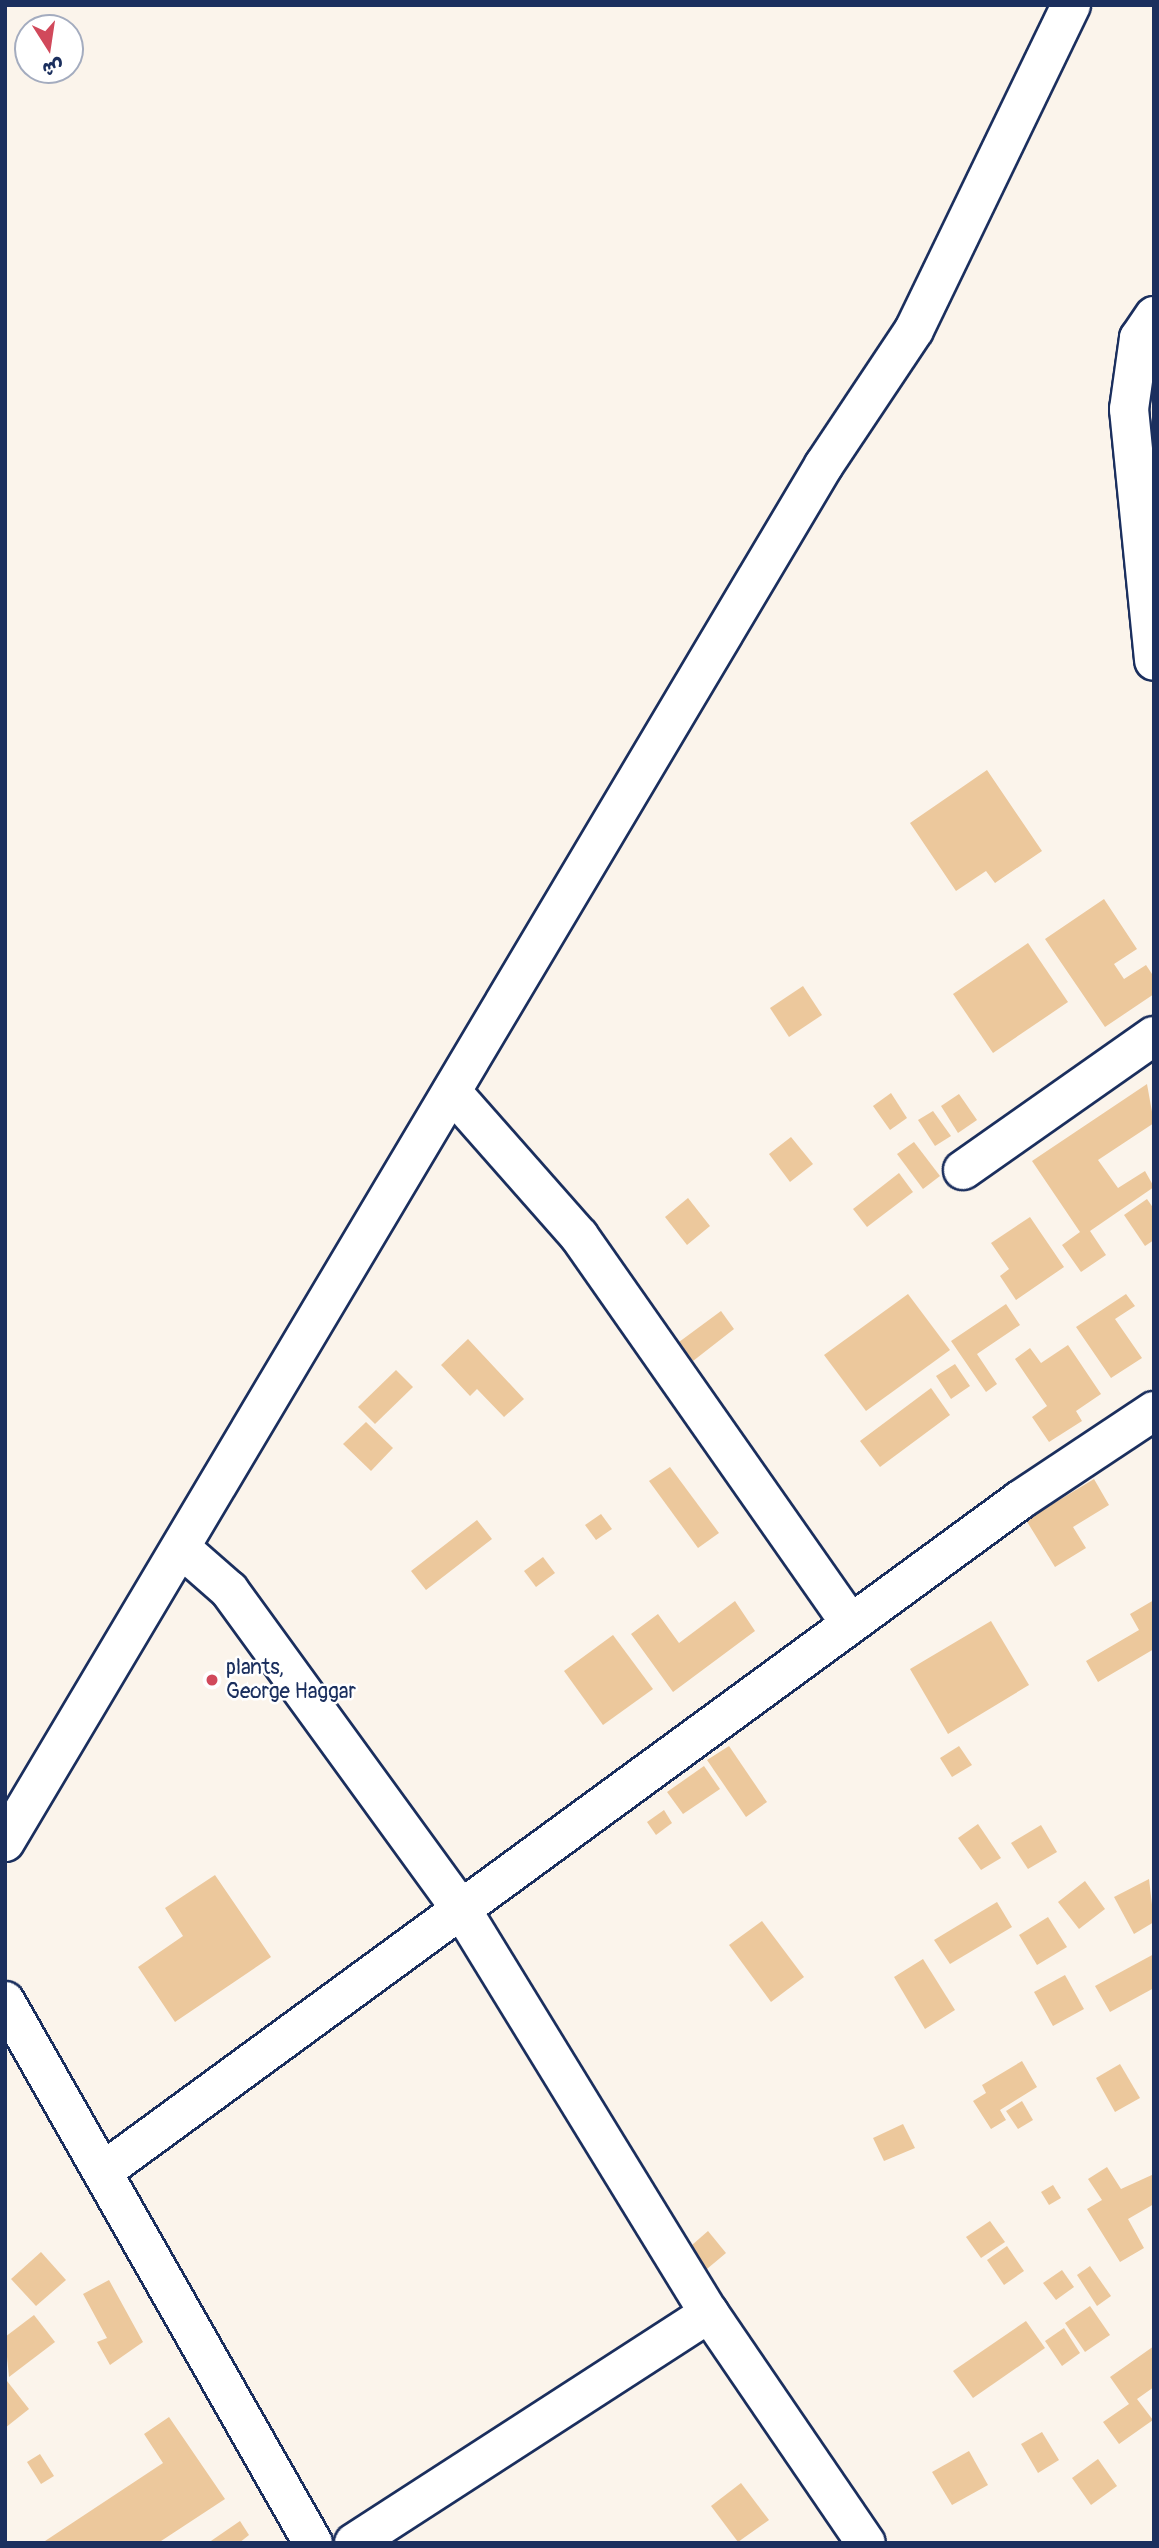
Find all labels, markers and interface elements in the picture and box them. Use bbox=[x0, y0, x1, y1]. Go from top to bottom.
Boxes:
north arrow bbox=[14, 14, 84, 84]
text: ش bbox=[40, 54, 66, 81]
place label: plants, George Haggar bbox=[226, 1655, 356, 1705]
marker: plants, George Haggar bbox=[204, 1672, 220, 1688]

